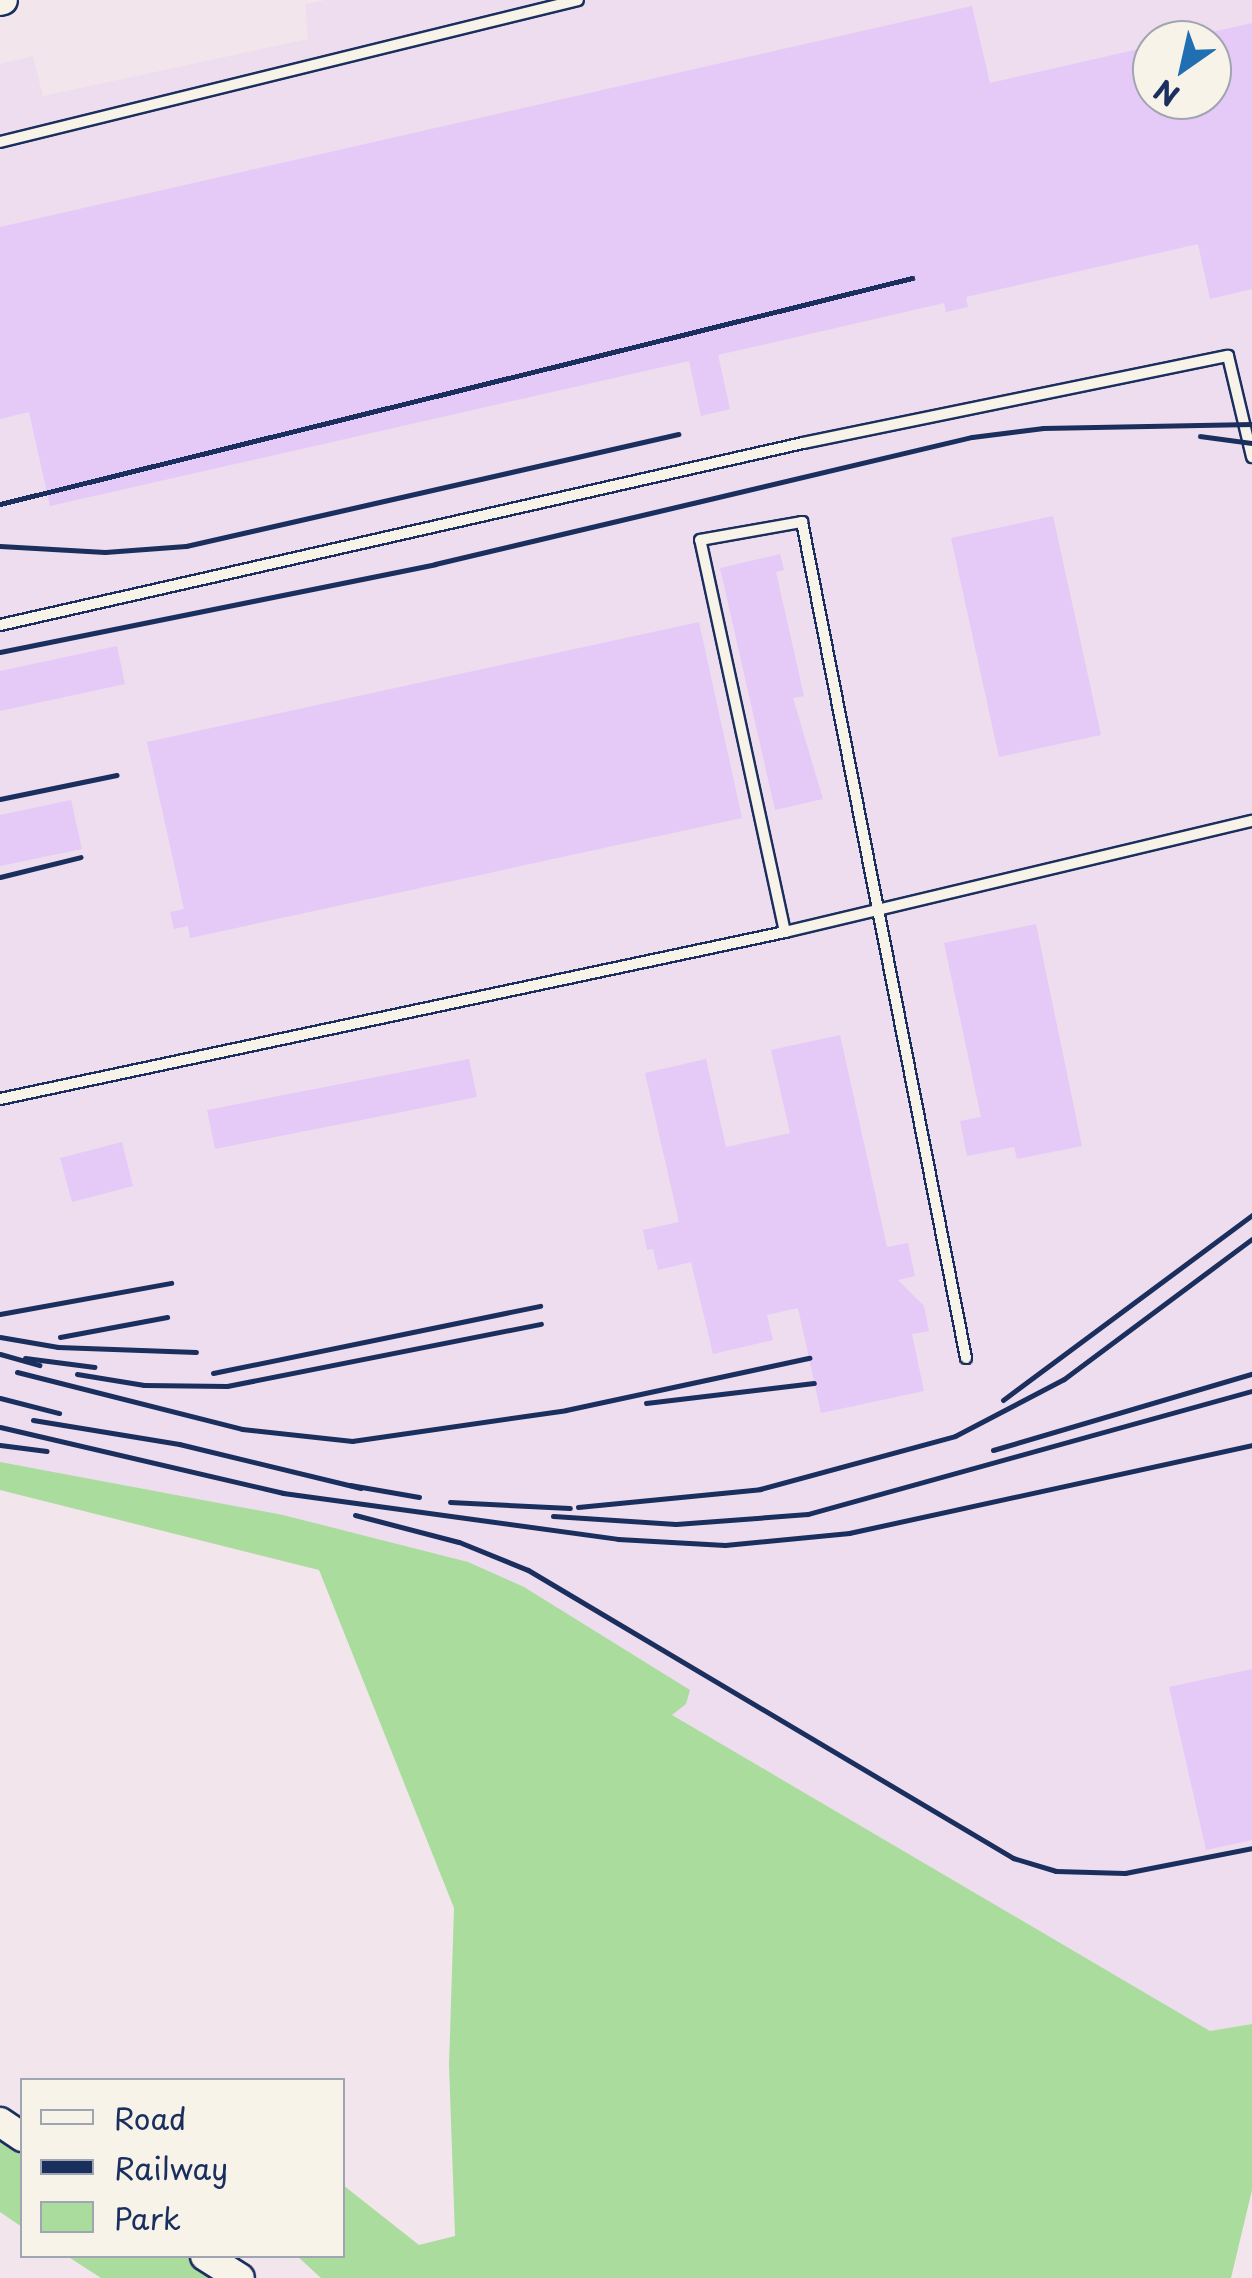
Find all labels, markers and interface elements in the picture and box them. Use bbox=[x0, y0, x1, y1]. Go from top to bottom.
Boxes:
north arrow bbox=[1132, 20, 1232, 120]
text: N bbox=[1145, 70, 1187, 118]
legend bbox=[20, 2078, 345, 2258]
text: Road bbox=[114, 2095, 187, 2140]
text: Railway bbox=[114, 2145, 228, 2190]
text: Park bbox=[114, 2195, 181, 2240]

